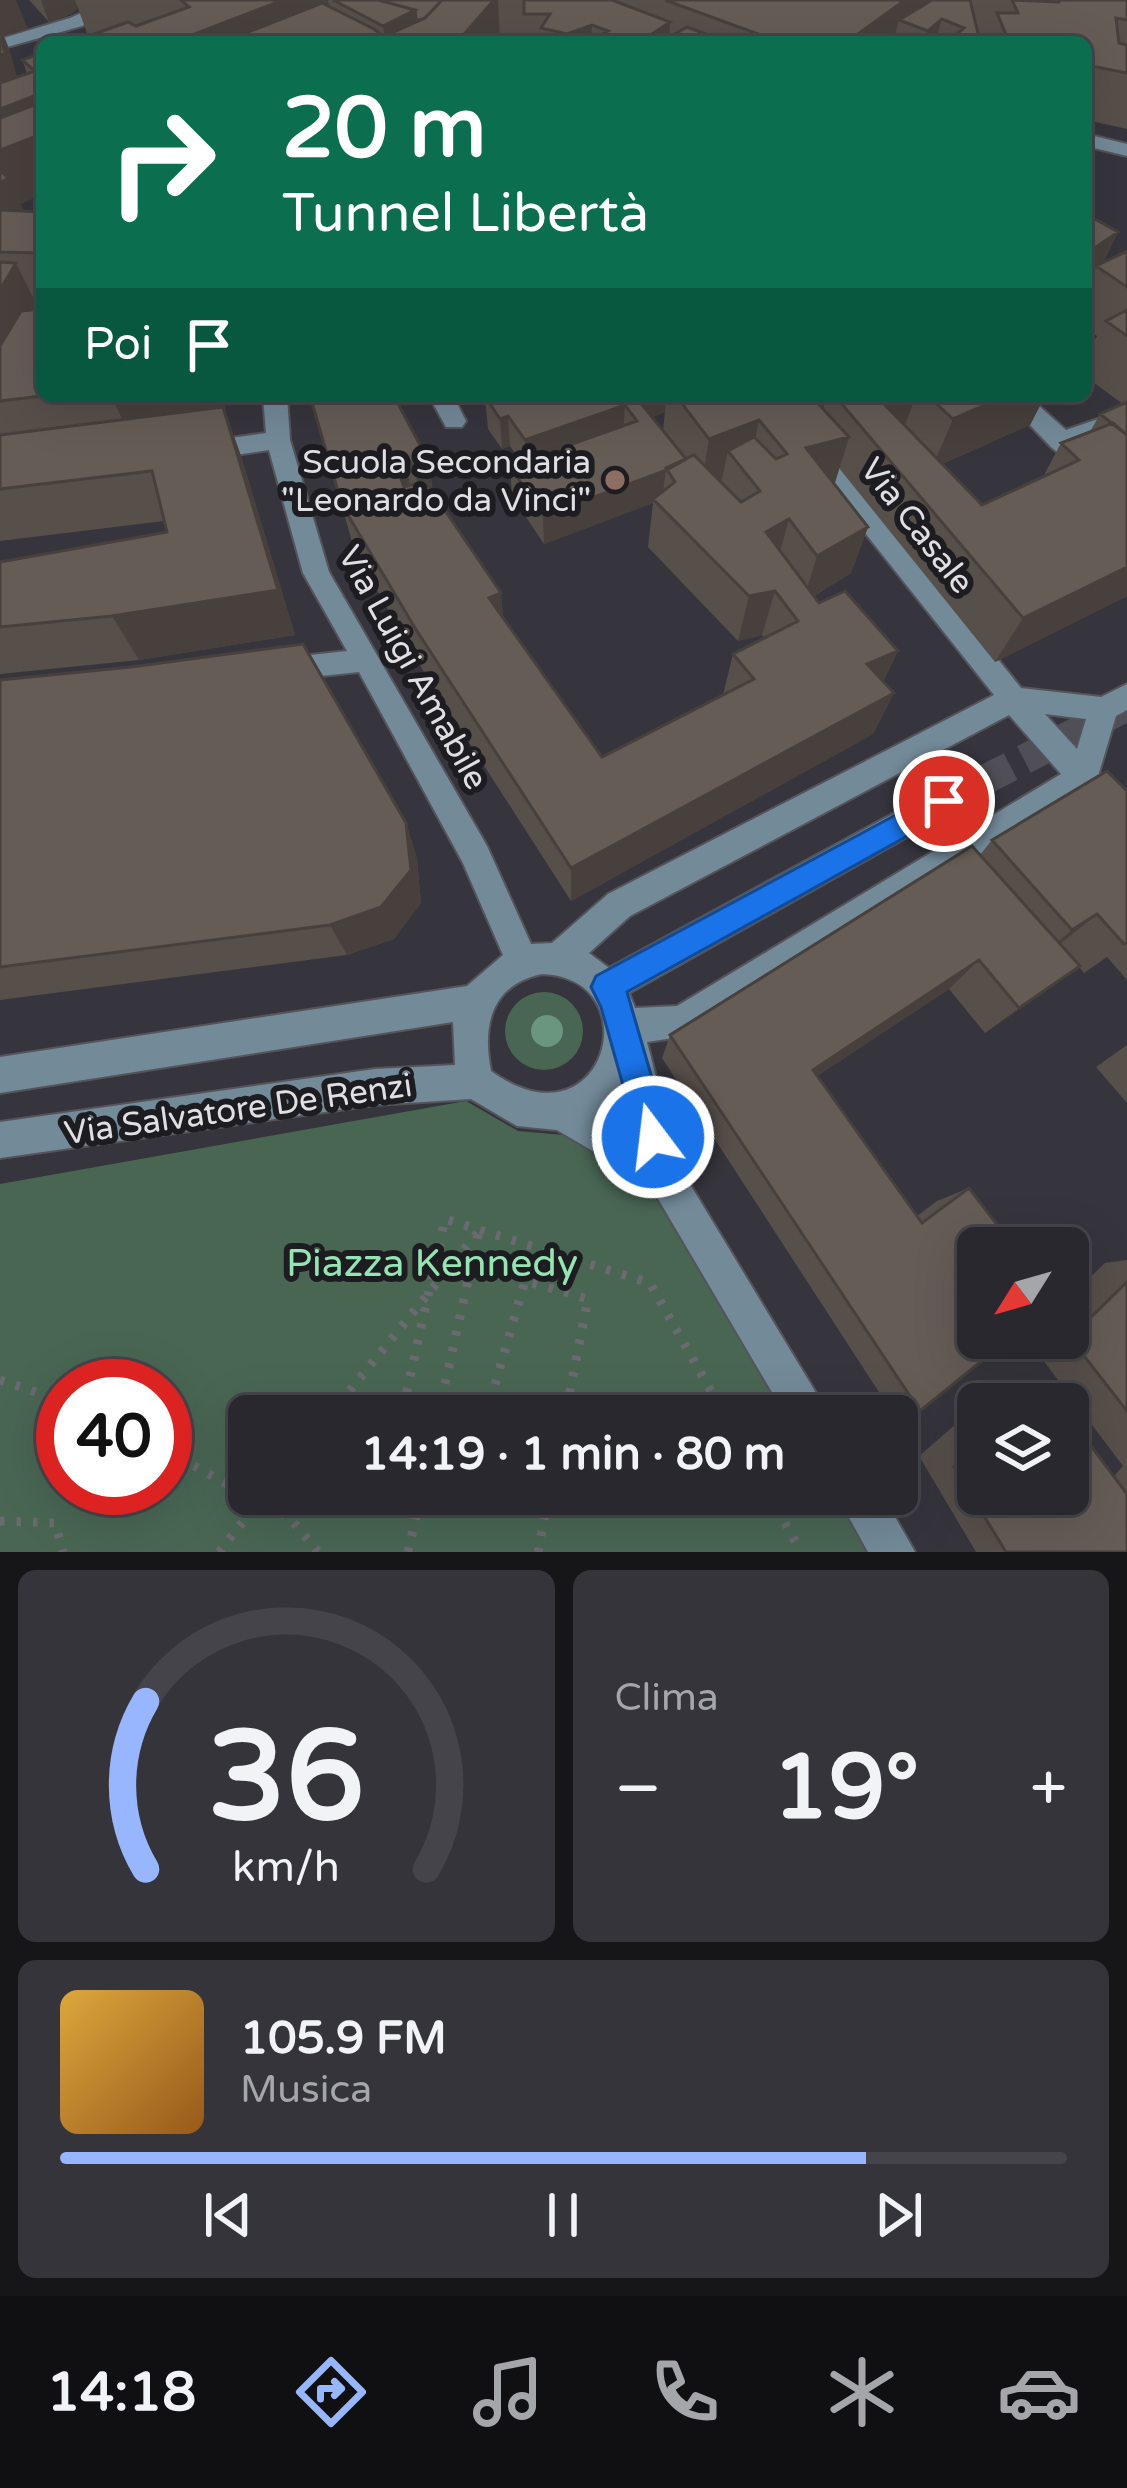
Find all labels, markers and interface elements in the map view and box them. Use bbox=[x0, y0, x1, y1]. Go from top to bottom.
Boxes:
text: 20 m bbox=[282, 79, 486, 180]
icon: right bbox=[84, 84, 240, 240]
text: Tunnel Libertà bbox=[282, 181, 649, 246]
icon: arrive bbox=[176, 312, 242, 378]
text: Poi bbox=[84, 318, 152, 372]
place label: Scuola Secondaria "Leonardo da Vinci" bbox=[281, 443, 591, 520]
street label: Via Casale bbox=[852, 451, 982, 601]
marker: Scuola Secondaria "Leonardo da Vinci" bbox=[602, 467, 628, 493]
street label: Via Luigi Amabile bbox=[330, 539, 496, 796]
pin bbox=[893, 750, 995, 852]
icon: arrive bbox=[911, 768, 977, 834]
street label: Via Salvatore De Renzi bbox=[62, 1066, 415, 1153]
position arrow bbox=[590, 1074, 716, 1200]
north arrow bbox=[957, 1227, 1089, 1359]
map controls bbox=[957, 1227, 1089, 1515]
park label: Piazza Kennedy bbox=[286, 1240, 578, 1287]
speed limit sign: 40 bbox=[36, 1359, 192, 1515]
button: layers bbox=[957, 1383, 1089, 1515]
text: 14:19 · 1 min · 80 m bbox=[361, 1428, 785, 1482]
text: Clima bbox=[615, 1674, 719, 1721]
text: 36 bbox=[208, 1703, 365, 1854]
text: 19° bbox=[772, 1734, 919, 1843]
text: − bbox=[615, 1749, 662, 1829]
text: + bbox=[1030, 1749, 1067, 1829]
text: km/h bbox=[232, 1842, 340, 1893]
text: 105.9 FM bbox=[240, 2012, 447, 2066]
text: Musica bbox=[240, 2066, 372, 2113]
icon: previous bbox=[195, 2182, 261, 2248]
icon: pause bbox=[530, 2182, 596, 2248]
icon: next bbox=[866, 2182, 932, 2248]
icon: directions bbox=[289, 2350, 373, 2434]
icon: music bbox=[466, 2350, 550, 2434]
icon: phone bbox=[643, 2350, 727, 2434]
icon: climate bbox=[820, 2350, 904, 2434]
icon: car bbox=[997, 2350, 1081, 2434]
text: 14:18 bbox=[46, 2360, 196, 2425]

